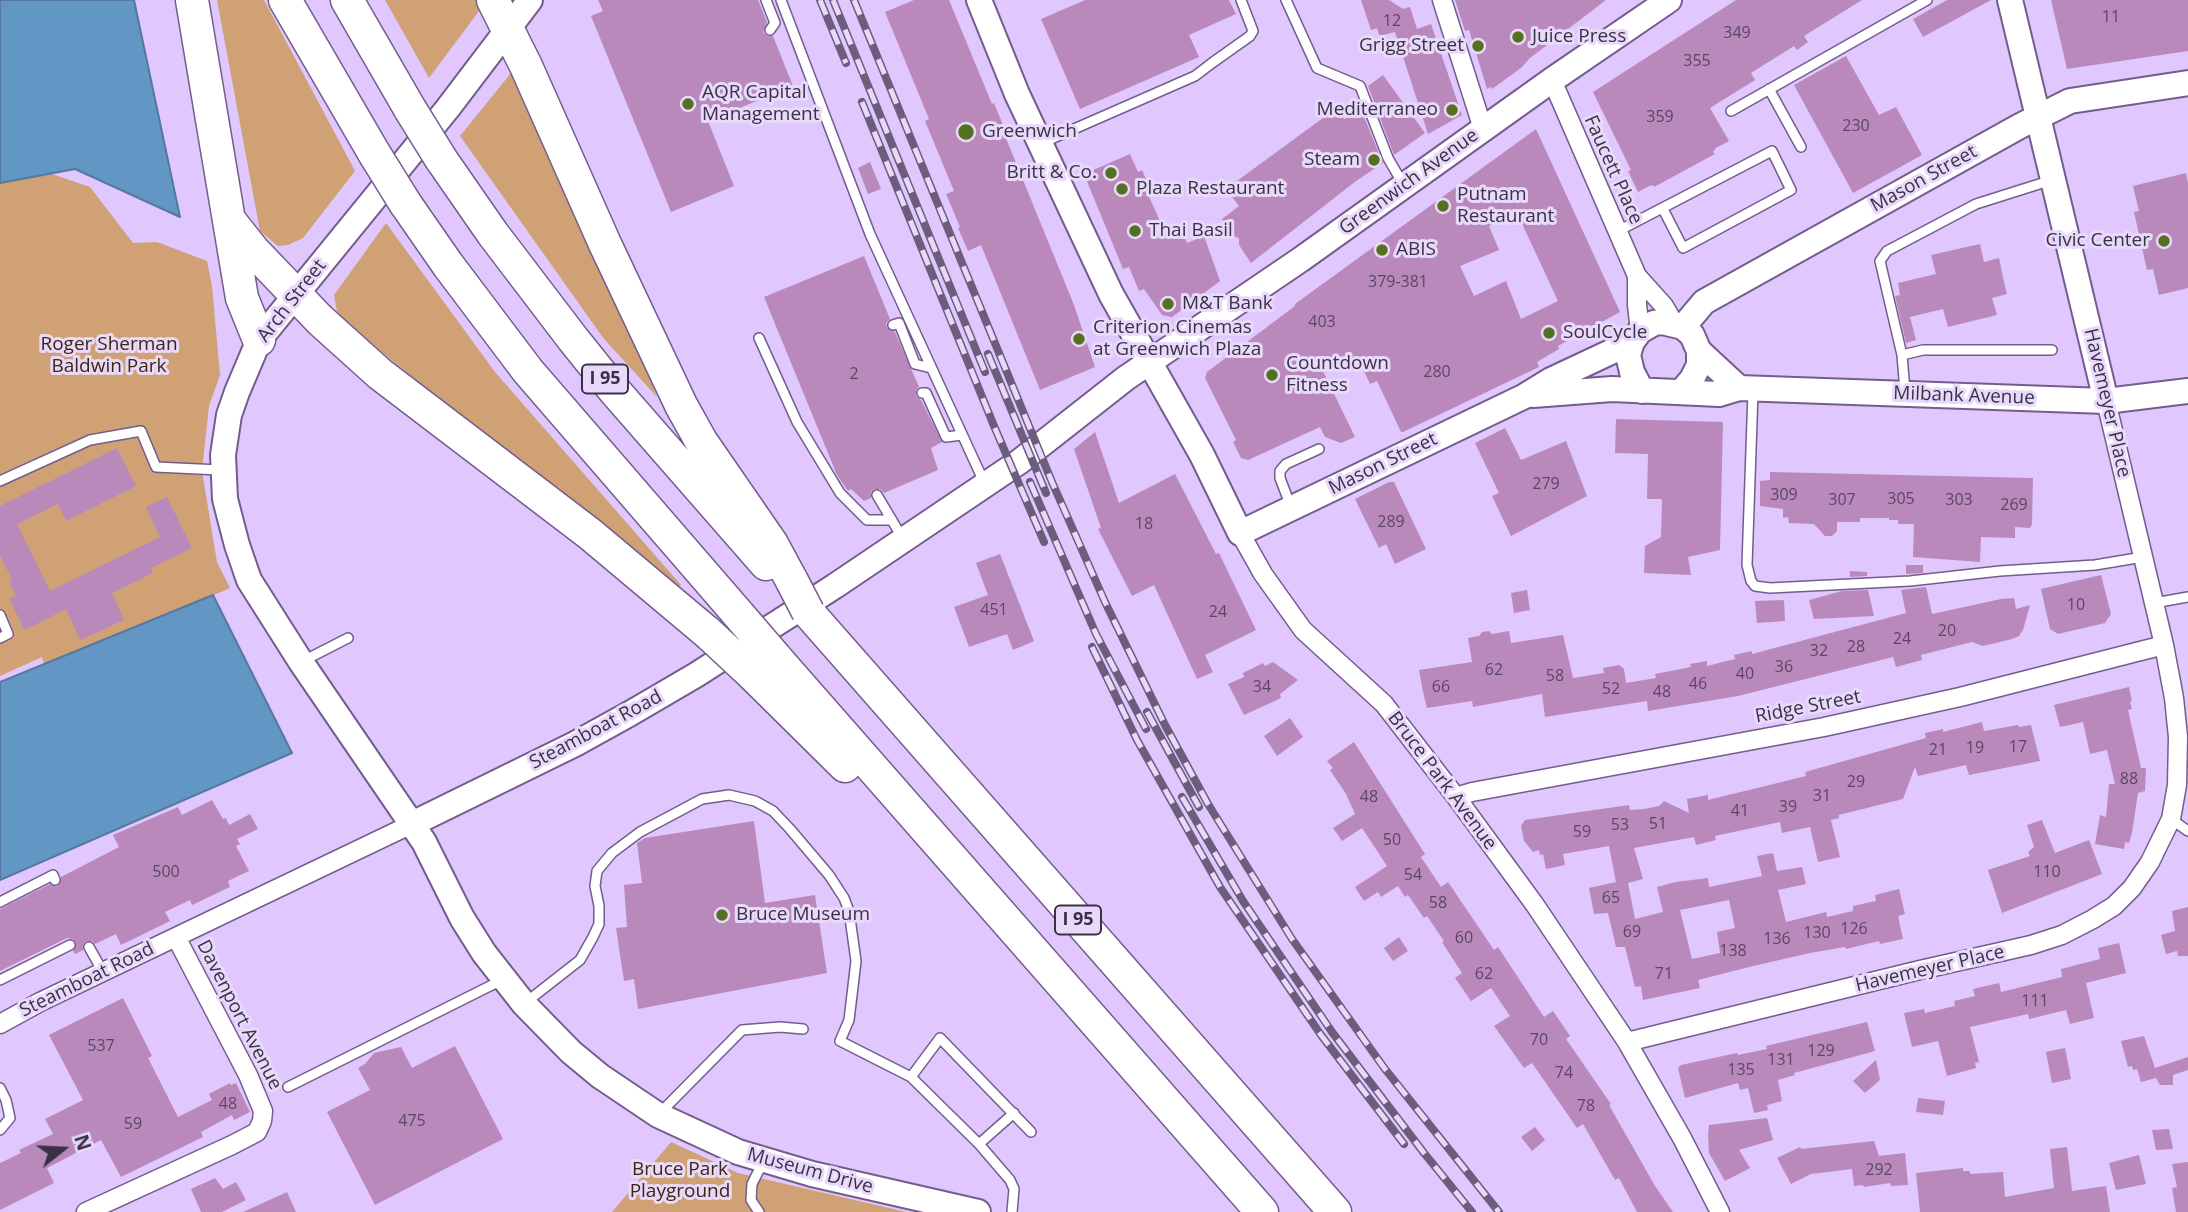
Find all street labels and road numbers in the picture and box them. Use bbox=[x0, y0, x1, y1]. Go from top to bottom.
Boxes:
street label: Faucett Place bbox=[1579, 112, 1647, 228]
street label: Greenwich Avenue bbox=[1335, 124, 1483, 240]
street label: Mason Street bbox=[1867, 140, 1981, 218]
street label: Arch Street bbox=[253, 255, 331, 347]
street label: Havemeyer Place bbox=[2079, 326, 2135, 480]
road number: I 95 bbox=[582, 365, 628, 394]
street label: Milbank Avenue bbox=[1893, 382, 2035, 410]
street label: Mason Street bbox=[1325, 428, 1441, 500]
street label: Steamboat Road bbox=[526, 686, 666, 774]
street label: Ridge Street bbox=[1753, 686, 1863, 728]
street label: Bruce Park Avenue bbox=[1383, 707, 1501, 855]
road number: I 95 bbox=[1055, 905, 1101, 934]
street label: Davenport Avenue bbox=[191, 936, 287, 1094]
street label: Steamboat Road bbox=[16, 938, 158, 1022]
street label: Havemeyer Place bbox=[1853, 941, 2007, 997]
street label: Museum Drive bbox=[745, 1143, 875, 1199]

